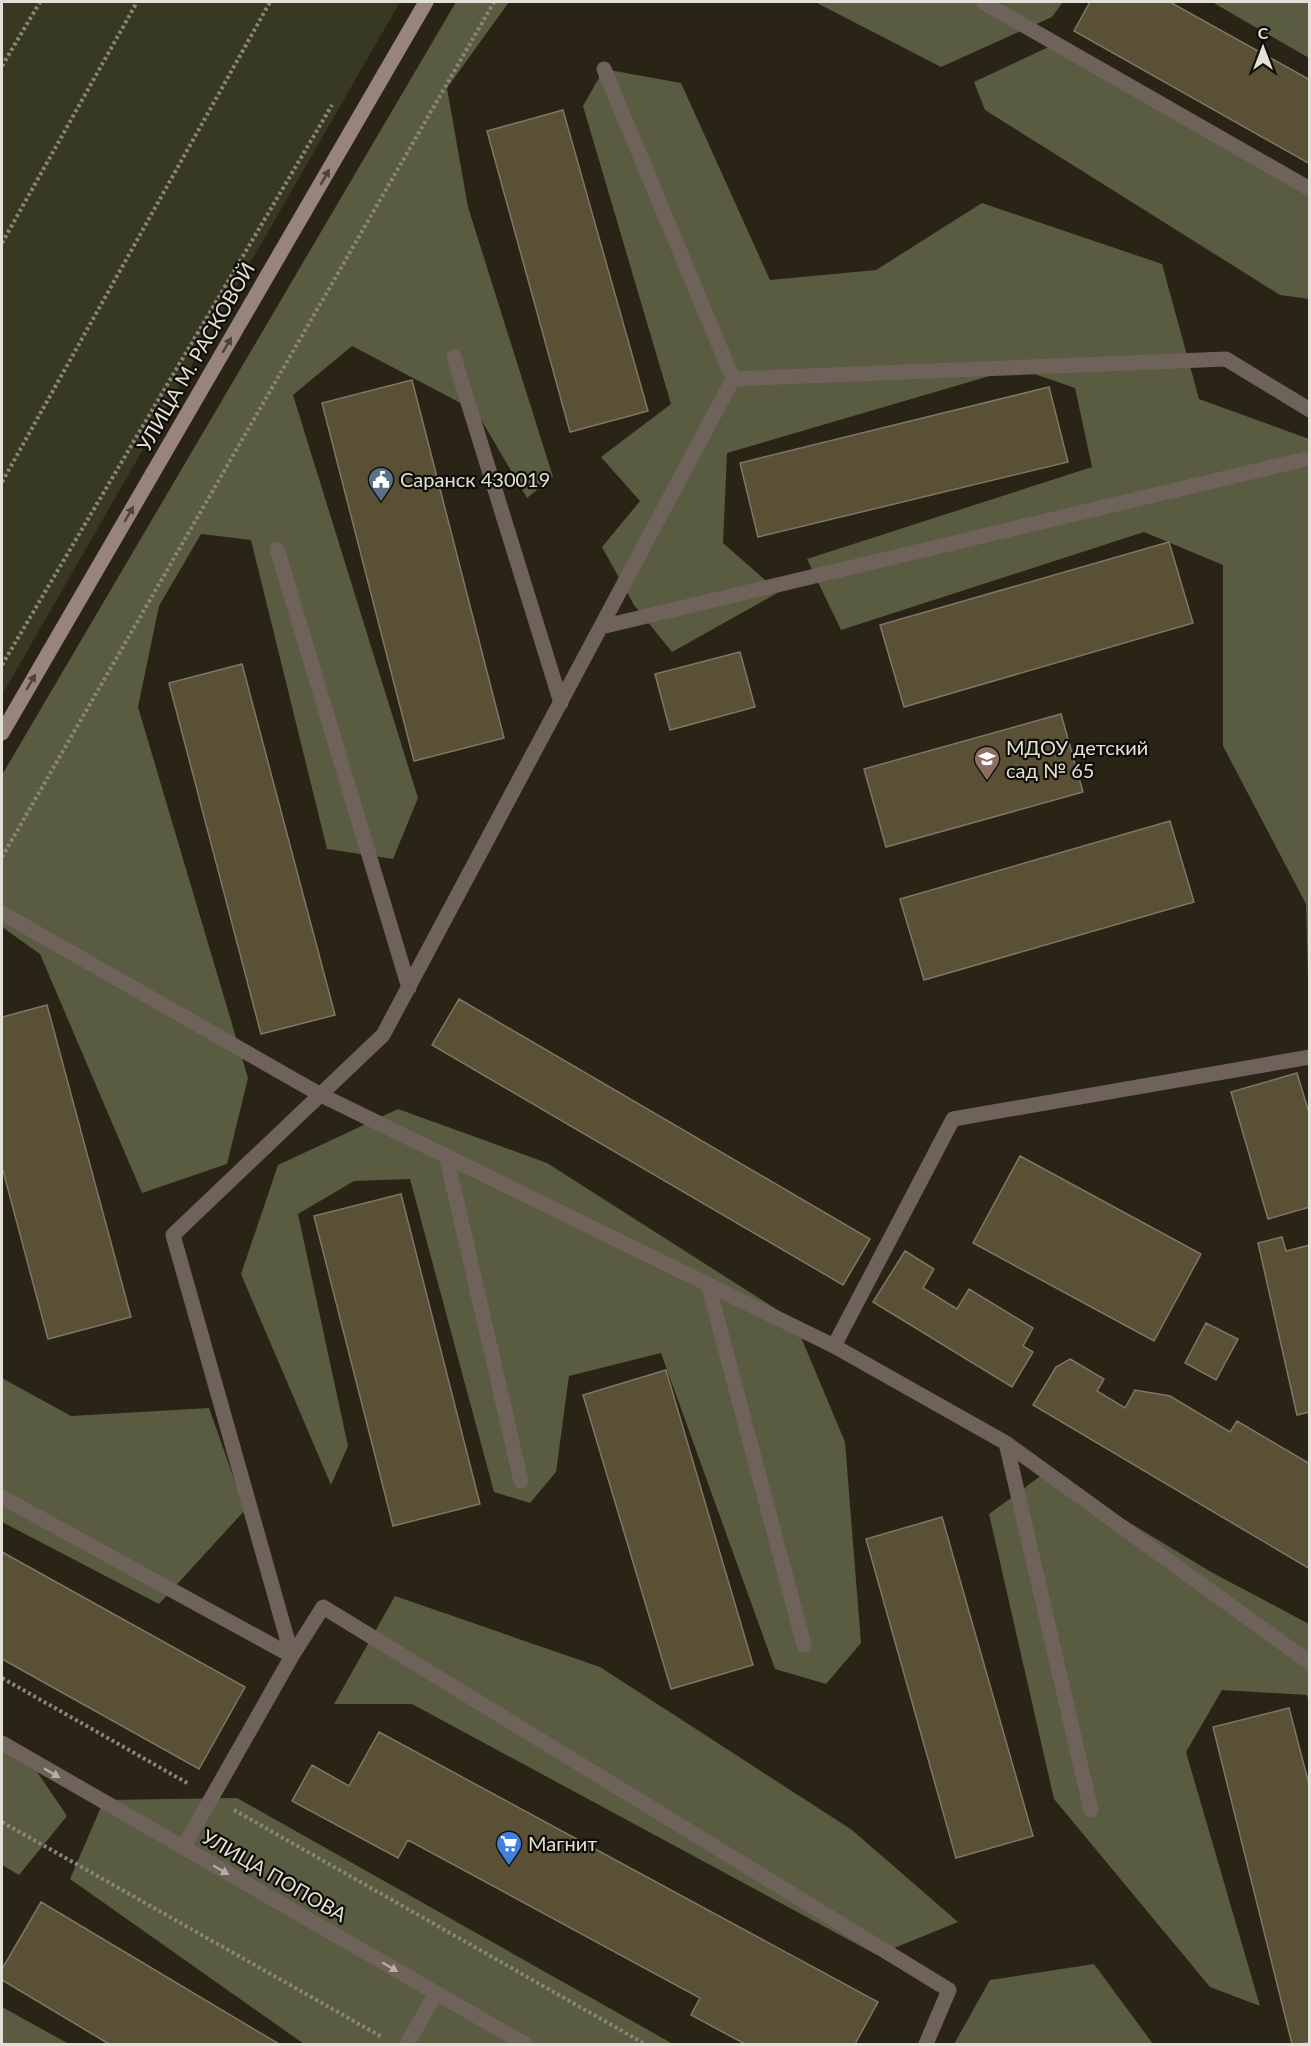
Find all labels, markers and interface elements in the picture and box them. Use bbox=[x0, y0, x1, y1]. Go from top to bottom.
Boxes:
north arrow bbox=[1233, 18, 1293, 78]
text: С bbox=[1258, 23, 1269, 42]
one-way arrow bbox=[319, 168, 329, 185]
street label: УЛИЦА М. РАСКОВОЙ bbox=[131, 258, 259, 455]
one-way arrow bbox=[221, 337, 232, 353]
public building icon: Саранск 430019 bbox=[366, 465, 396, 503]
place label: Саранск 430019 bbox=[400, 467, 550, 491]
one-way arrow bbox=[124, 505, 134, 522]
one-way arrow bbox=[26, 674, 36, 691]
place label: МДОУ детский сад № 65 bbox=[1006, 735, 1148, 782]
school or university icon: МДОУ детский сад № 65 bbox=[972, 744, 1002, 782]
one-way arrow bbox=[44, 1767, 60, 1778]
street label: УЛИЦА ПОПОВА bbox=[198, 1824, 352, 1927]
supermarket icon: Магнит bbox=[494, 1829, 524, 1867]
place label: Магнит bbox=[528, 1831, 597, 1855]
one-way arrow bbox=[213, 1864, 229, 1875]
one-way arrow bbox=[382, 1962, 399, 1972]

